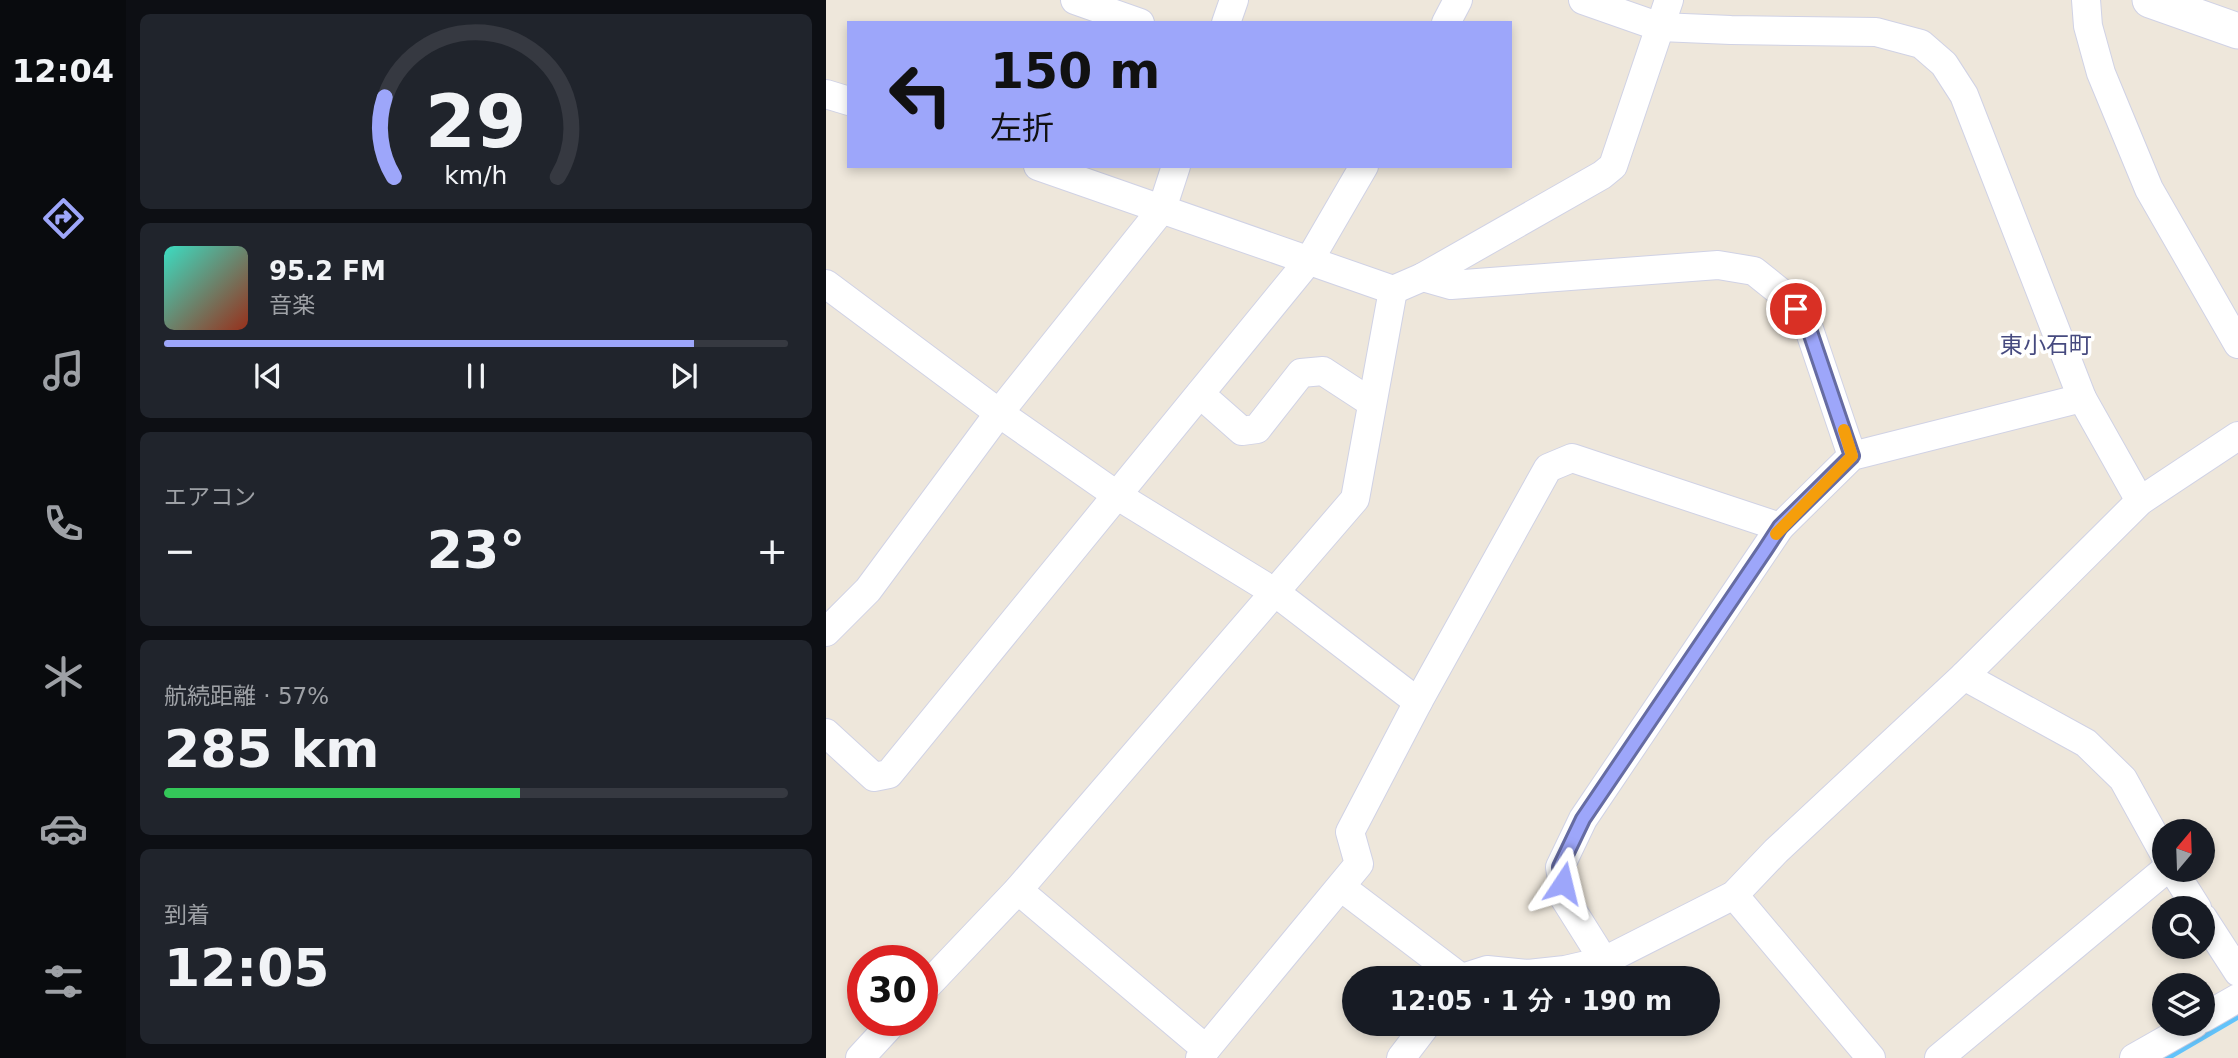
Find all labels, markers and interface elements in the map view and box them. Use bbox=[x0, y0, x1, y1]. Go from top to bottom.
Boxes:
text: 150 m bbox=[990, 43, 1160, 100]
icon: left bbox=[875, 49, 966, 140]
text: 12:04 bbox=[12, 52, 114, 90]
text: 29 bbox=[425, 80, 527, 165]
text: 左折 bbox=[990, 109, 1054, 147]
text: km/h bbox=[444, 161, 508, 190]
icon: directions bbox=[39, 194, 88, 243]
text: 95.2 FM bbox=[269, 256, 386, 286]
pin bbox=[1766, 279, 1826, 339]
icon: arrive bbox=[1777, 290, 1815, 328]
text: 音楽 bbox=[269, 292, 315, 318]
district label: 東小石町 bbox=[2000, 332, 2092, 358]
icon: music bbox=[39, 346, 88, 395]
icon: previous bbox=[249, 357, 287, 395]
icon: pause bbox=[457, 357, 495, 395]
icon: next bbox=[665, 357, 703, 395]
text: エアコン bbox=[164, 484, 256, 510]
icon: phone bbox=[39, 499, 88, 548]
text: 23° bbox=[427, 520, 525, 580]
text: − bbox=[164, 529, 196, 573]
text: + bbox=[756, 529, 788, 573]
icon: climate bbox=[39, 652, 88, 701]
text: 航続距離 · 57% bbox=[164, 683, 329, 709]
text: 285 km bbox=[164, 719, 379, 779]
icon: car bbox=[39, 804, 88, 853]
north arrow bbox=[2152, 819, 2216, 882]
map controls bbox=[2152, 819, 2215, 1036]
position arrow bbox=[1526, 846, 1600, 920]
button: search bbox=[2152, 896, 2215, 959]
text: 到着 bbox=[164, 902, 210, 928]
text: 12:05 bbox=[164, 938, 330, 998]
speed limit sign: 30 bbox=[847, 945, 938, 1036]
icon: filters bbox=[39, 957, 88, 1006]
button: layers bbox=[2152, 973, 2215, 1036]
text: 12:05 · 1 分 · 190 m bbox=[1390, 986, 1672, 1016]

